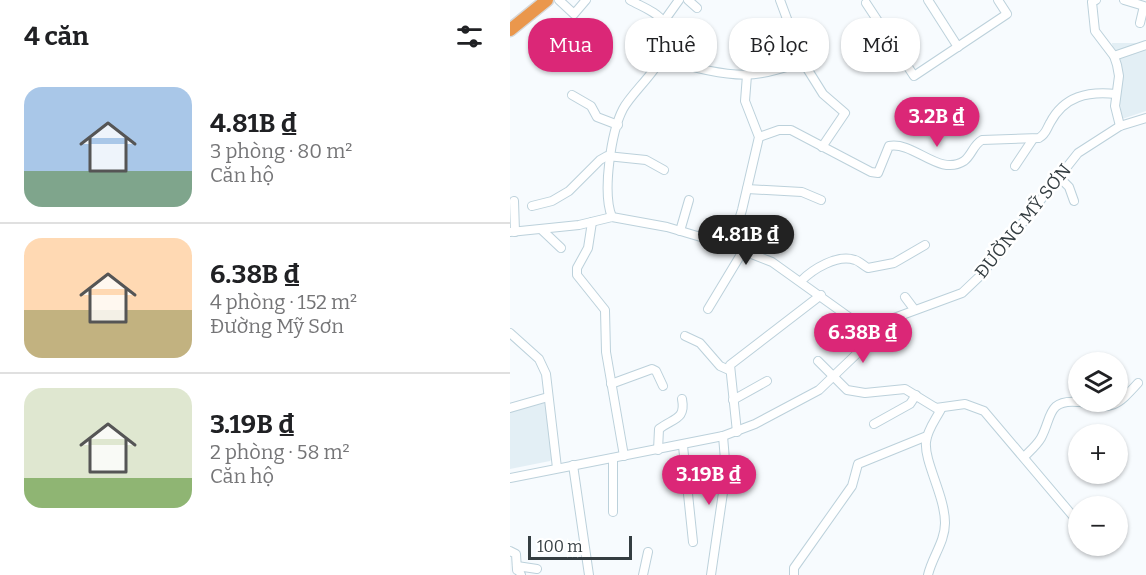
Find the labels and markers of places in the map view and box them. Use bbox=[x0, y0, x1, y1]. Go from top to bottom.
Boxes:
pin: 3.2B ₫ bbox=[888, 97, 986, 148]
pin: 4.81B ₫ bbox=[691, 215, 801, 266]
pin: 6.38B ₫ bbox=[808, 313, 918, 364]
pin: 3.19B ₫ bbox=[654, 455, 764, 506]

